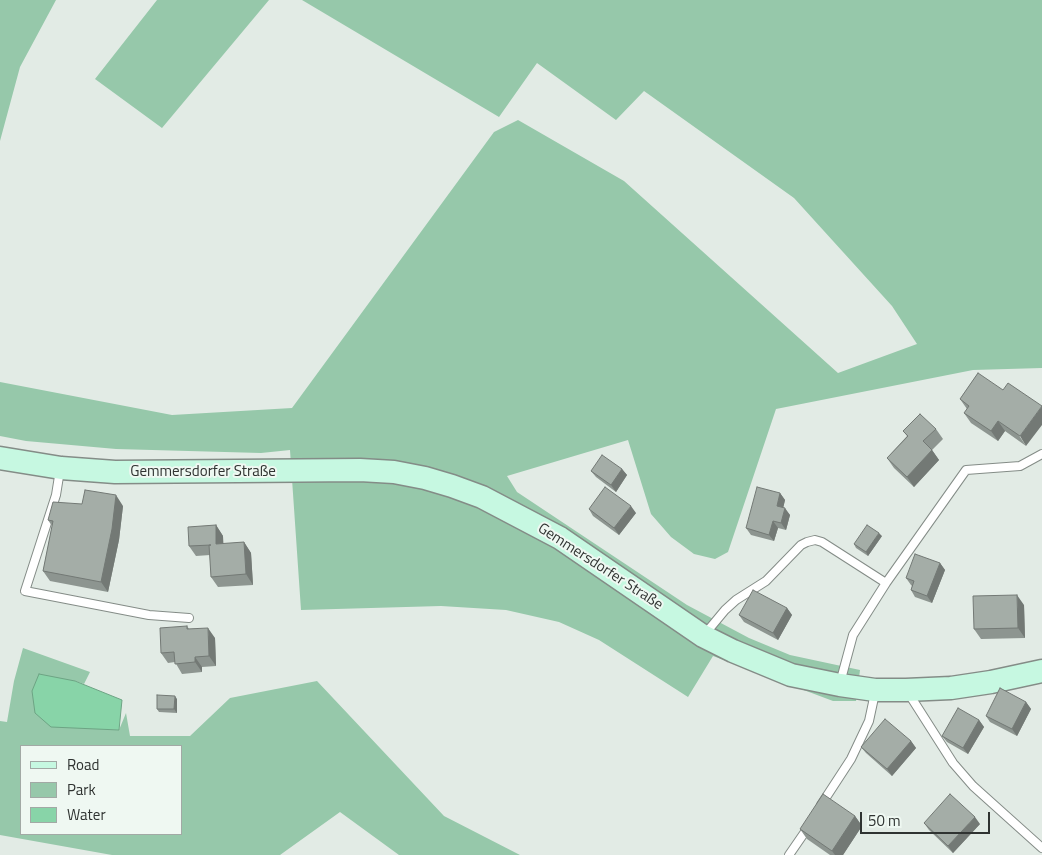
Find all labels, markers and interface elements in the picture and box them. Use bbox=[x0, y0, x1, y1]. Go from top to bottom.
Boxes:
street label: Gemmersdorfer Straße bbox=[130, 463, 276, 481]
street label: Gemmersdorfer Straße bbox=[534, 520, 666, 614]
legend bbox=[20, 745, 182, 835]
text: Road bbox=[67, 753, 99, 776]
text: Park bbox=[67, 778, 96, 801]
scale bar bbox=[862, 802, 992, 834]
text: Water bbox=[67, 803, 106, 826]
text: 50 m bbox=[868, 809, 901, 832]

